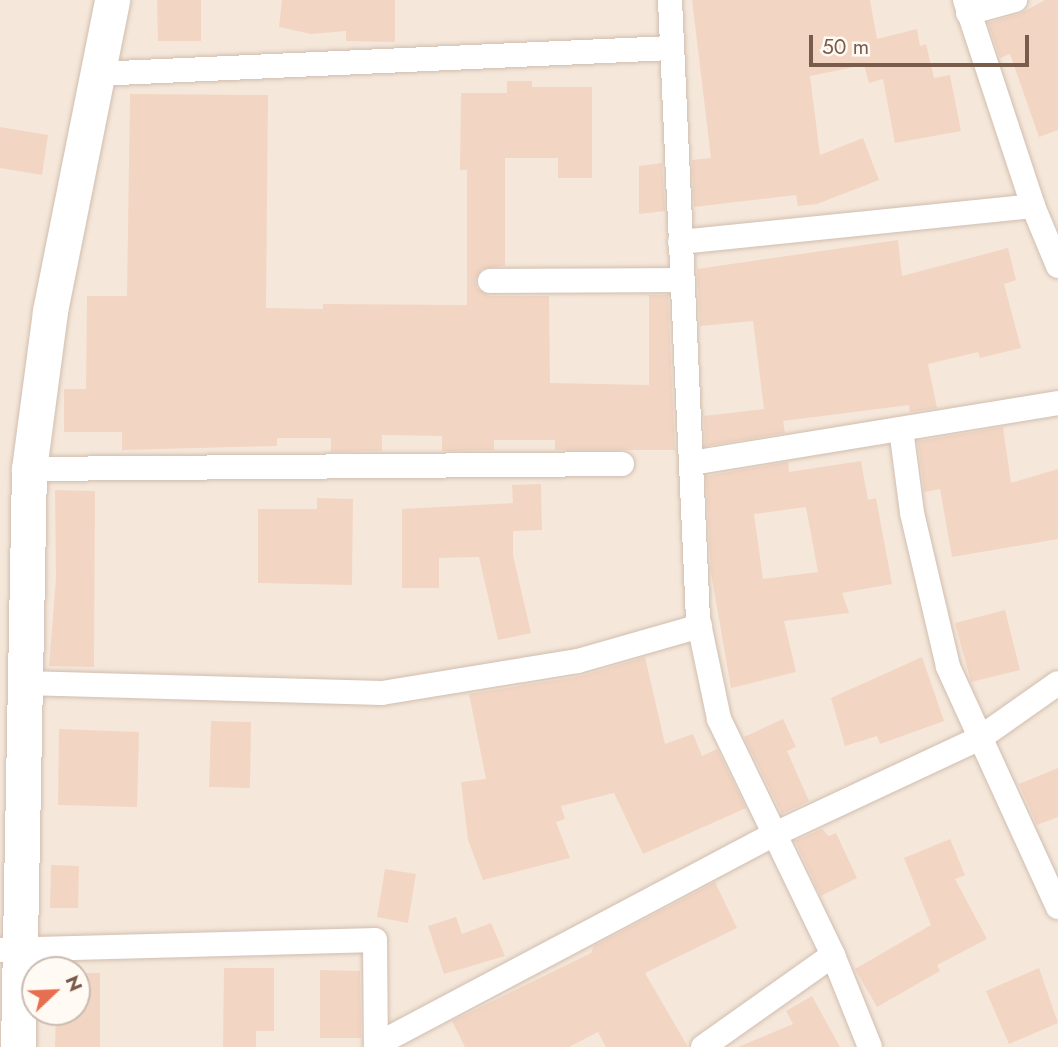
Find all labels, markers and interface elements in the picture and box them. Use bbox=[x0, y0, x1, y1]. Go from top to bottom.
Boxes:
scale bar bbox=[813, 21, 1034, 65]
text: 50 m bbox=[822, 32, 869, 62]
north arrow bbox=[21, 956, 91, 1026]
text: N bbox=[59, 971, 89, 996]

